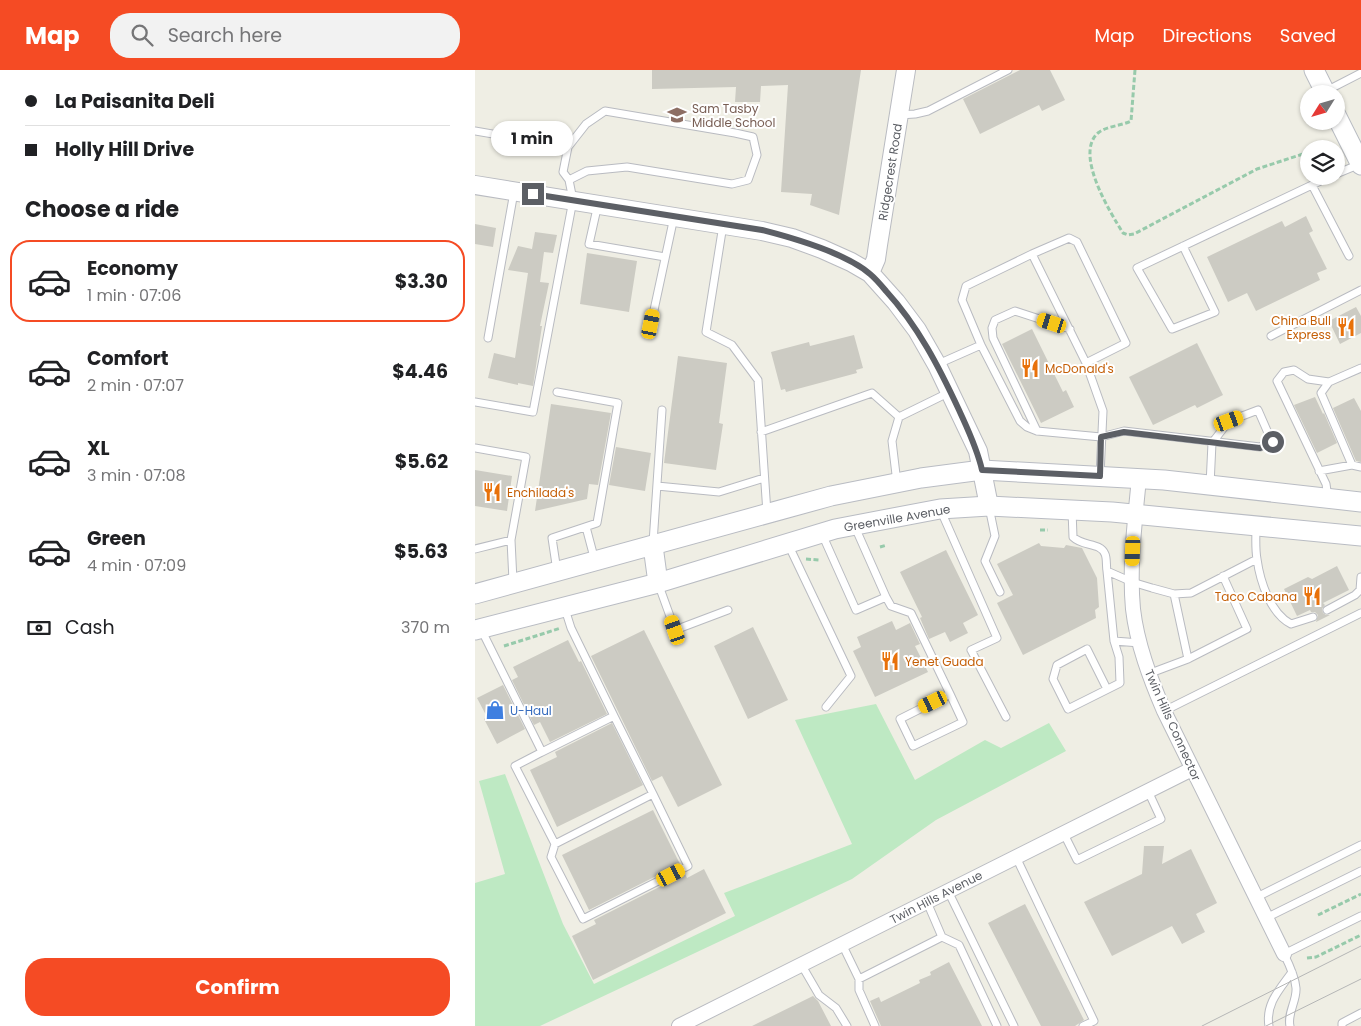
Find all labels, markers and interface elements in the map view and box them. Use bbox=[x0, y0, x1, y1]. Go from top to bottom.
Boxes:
search box bbox=[110, 13, 460, 58]
text: Map bbox=[25, 19, 80, 52]
icon: search bbox=[128, 21, 156, 49]
text: Search here bbox=[168, 22, 282, 49]
text: Map bbox=[1095, 23, 1134, 48]
text: Directions bbox=[1162, 23, 1252, 48]
text: Saved bbox=[1280, 23, 1336, 48]
north arrow bbox=[1300, 85, 1345, 130]
map controls bbox=[1300, 85, 1345, 185]
text: La Paisanita Deli bbox=[55, 88, 215, 115]
place label: Sam Tasby Middle School bbox=[692, 100, 775, 131]
school or university icon: Sam Tasby Middle School bbox=[666, 104, 688, 126]
callout: 1 min bbox=[492, 122, 574, 156]
street label: Ridgecrest Road bbox=[874, 122, 906, 222]
text: 1 min bbox=[511, 127, 553, 150]
text: Holly Hill Drive bbox=[55, 136, 194, 163]
button: layers bbox=[1300, 140, 1345, 185]
route end bbox=[522, 183, 544, 205]
text: Choose a ride bbox=[25, 194, 179, 225]
text: Economy bbox=[87, 255, 178, 282]
icon: car bbox=[27, 259, 72, 304]
text: $3.30 bbox=[395, 268, 448, 295]
text: 1 min · 07:06 bbox=[87, 284, 181, 307]
car bbox=[640, 308, 661, 340]
car bbox=[1035, 311, 1068, 335]
place label: China Bull Express bbox=[1271, 312, 1331, 343]
restaurant icon: China Bull Express bbox=[1335, 316, 1357, 338]
text: Comfort bbox=[87, 345, 169, 372]
icon: car bbox=[27, 349, 72, 394]
restaurant icon: McDonald's bbox=[1019, 357, 1041, 379]
text: $4.46 bbox=[392, 358, 448, 385]
place label: McDonald's bbox=[1045, 360, 1114, 377]
text: 2 min · 07:07 bbox=[87, 374, 184, 397]
car bbox=[1212, 409, 1245, 433]
route start bbox=[1262, 431, 1284, 453]
text: XL bbox=[87, 435, 110, 462]
icon: car bbox=[27, 439, 72, 484]
text: $5.62 bbox=[395, 448, 448, 475]
text: 3 min · 07:08 bbox=[87, 464, 186, 487]
restaurant icon: Enchilada's bbox=[481, 481, 503, 503]
place label: Enchilada's bbox=[507, 484, 574, 501]
street label: Greenville Avenue bbox=[843, 500, 951, 536]
text: Green bbox=[87, 525, 146, 552]
icon: car bbox=[27, 529, 72, 574]
car bbox=[1124, 536, 1141, 566]
text: $5.63 bbox=[394, 538, 448, 565]
text: 4 min · 07:09 bbox=[87, 554, 186, 577]
restaurant icon: Taco Cabana bbox=[1301, 585, 1323, 607]
place label: Taco Cabana bbox=[1215, 588, 1297, 605]
car bbox=[663, 613, 686, 647]
icon: cash bbox=[25, 614, 53, 642]
text: Cash bbox=[65, 614, 115, 641]
text: 370 m bbox=[401, 616, 450, 639]
restaurant icon: Yenet Guada bbox=[879, 650, 901, 672]
place label: Yenet Guada bbox=[905, 653, 984, 670]
street label: Twin Hills Connector bbox=[1141, 667, 1205, 784]
car bbox=[916, 689, 949, 715]
shop icon: U-Haul bbox=[484, 699, 506, 721]
place label: U-Haul bbox=[510, 702, 552, 719]
car bbox=[654, 862, 687, 888]
street label: Twin Hills Avenue bbox=[887, 866, 985, 928]
button: Confirm bbox=[25, 958, 450, 1016]

